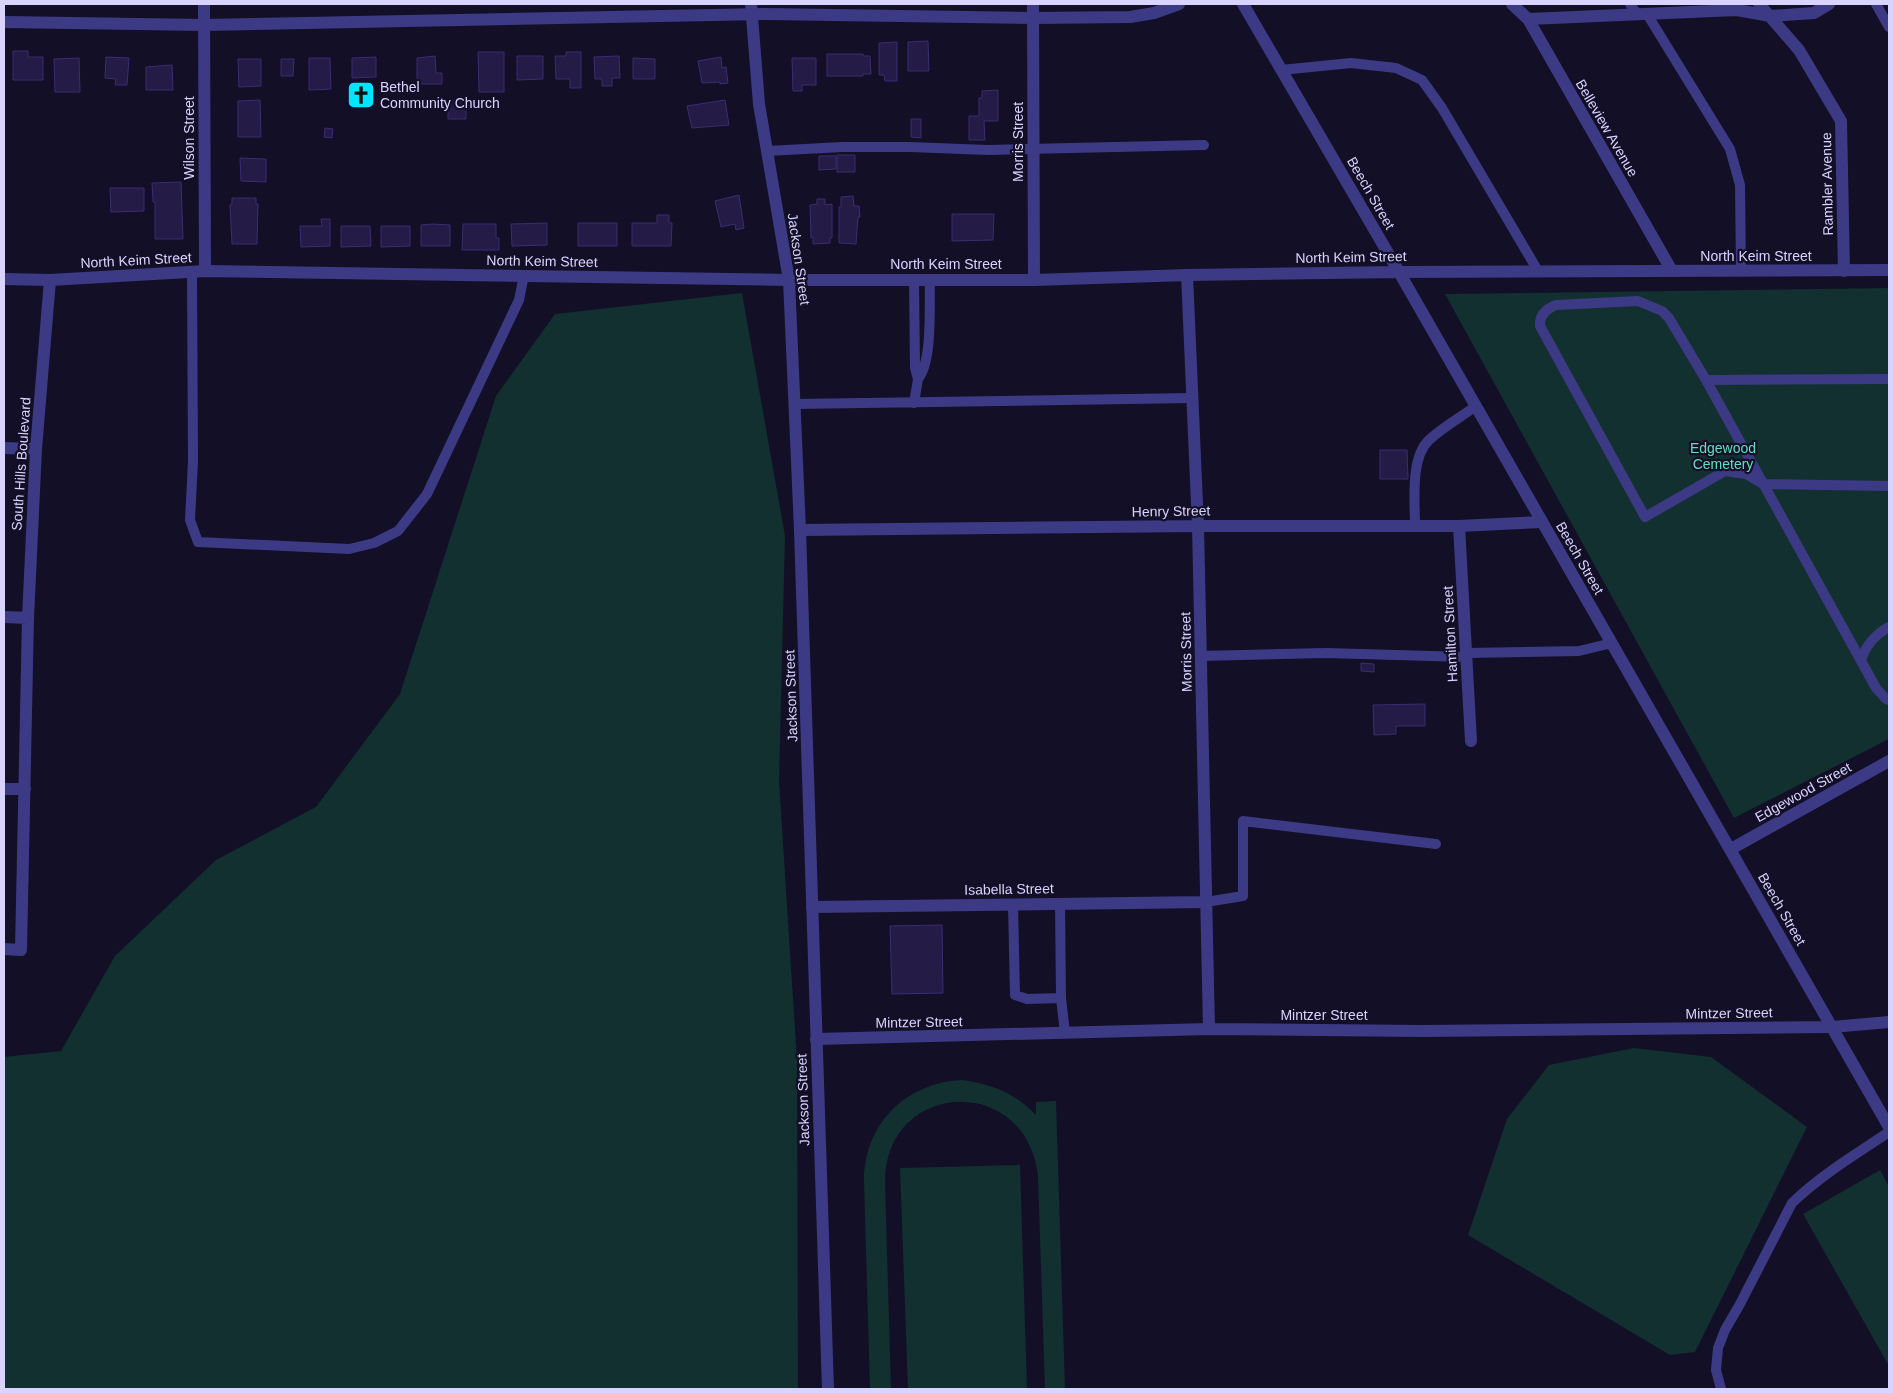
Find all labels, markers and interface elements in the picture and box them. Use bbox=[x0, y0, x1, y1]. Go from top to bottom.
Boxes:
street label: Belleview Avenue bbox=[1573, 77, 1641, 180]
place label: Bethel Community Church bbox=[380, 79, 500, 111]
church icon: Bethel Community Church bbox=[346, 80, 376, 110]
street label: Wilson Street bbox=[181, 96, 197, 180]
street label: Morris Street bbox=[1010, 102, 1026, 182]
street label: Rambler Avenue bbox=[1818, 132, 1836, 236]
street label: Beech Street bbox=[1344, 154, 1398, 232]
street label: Jackson Street bbox=[785, 212, 813, 306]
street label: North Keim Street bbox=[1295, 248, 1407, 266]
street label: North Keim Street bbox=[1700, 248, 1812, 264]
street label: North Keim Street bbox=[80, 249, 192, 271]
street label: North Keim Street bbox=[486, 252, 598, 270]
street label: North Keim Street bbox=[890, 256, 1002, 272]
street label: South Hills Boulevard bbox=[8, 397, 34, 531]
park label: Edgewood Cemetery bbox=[1690, 440, 1756, 472]
street label: Henry Street bbox=[1132, 502, 1211, 520]
street label: Beech Street bbox=[1553, 519, 1607, 597]
street label: Hamilton Street bbox=[1439, 585, 1461, 683]
street label: Morris Street bbox=[1177, 612, 1195, 692]
street label: Jackson Street bbox=[781, 649, 801, 743]
street label: Edgewood Street bbox=[1752, 759, 1854, 825]
street label: Beech Street bbox=[1755, 870, 1809, 948]
street label: Isabella Street bbox=[964, 880, 1054, 898]
street label: Mintzer Street bbox=[1685, 1004, 1773, 1022]
street label: Mintzer Street bbox=[1280, 1007, 1368, 1023]
street label: Mintzer Street bbox=[875, 1013, 963, 1031]
street label: Jackson Street bbox=[793, 1053, 813, 1147]

